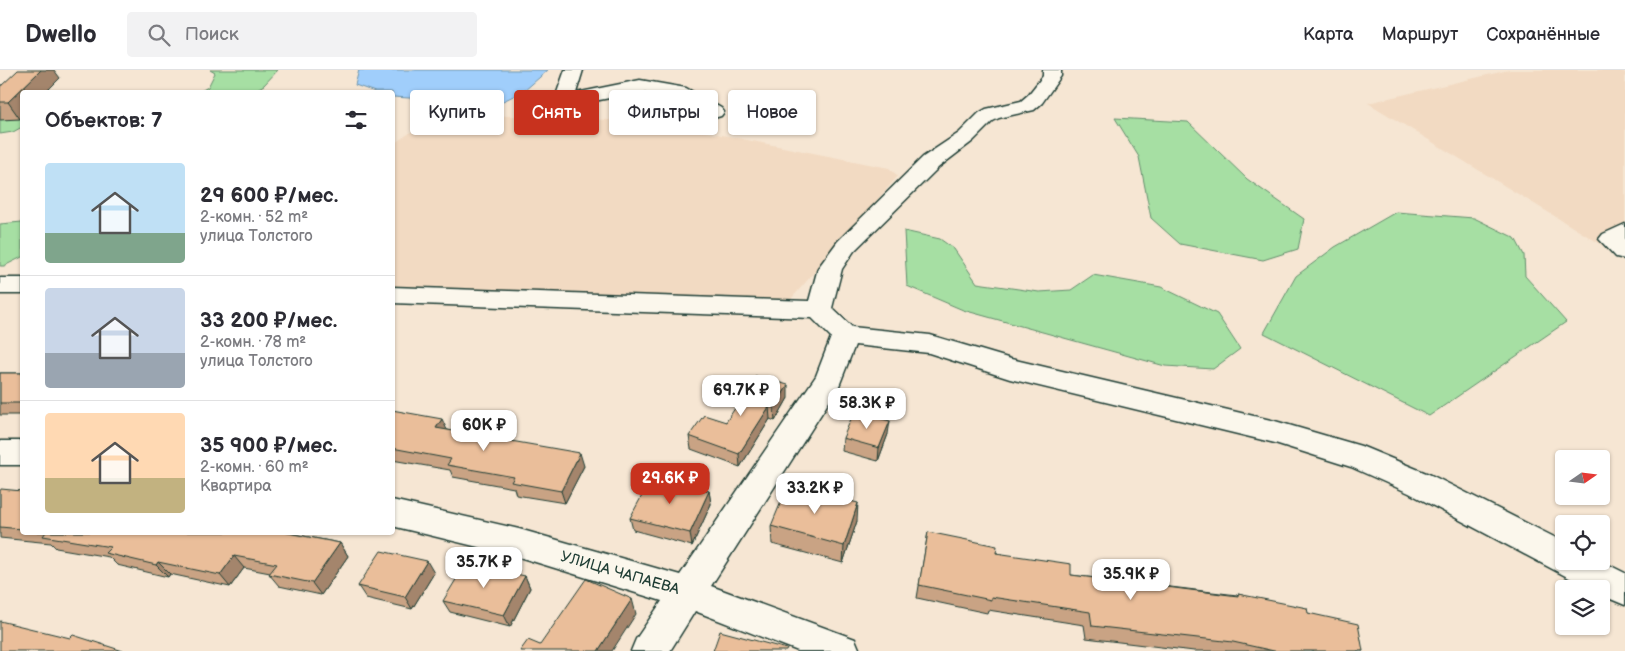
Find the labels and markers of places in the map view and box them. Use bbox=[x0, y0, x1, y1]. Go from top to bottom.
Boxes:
pin: 69.7K ₽ bbox=[695, 374, 787, 417]
pin: 58.3K ₽ bbox=[821, 388, 913, 430]
pin: 60K ₽ bbox=[449, 410, 519, 452]
pin: 29.6K ₽ bbox=[624, 462, 716, 505]
pin: 33.2K ₽ bbox=[769, 472, 861, 515]
pin: 35.7K ₽ bbox=[438, 546, 530, 589]
pin: 35.9K ₽ bbox=[1085, 558, 1177, 601]

